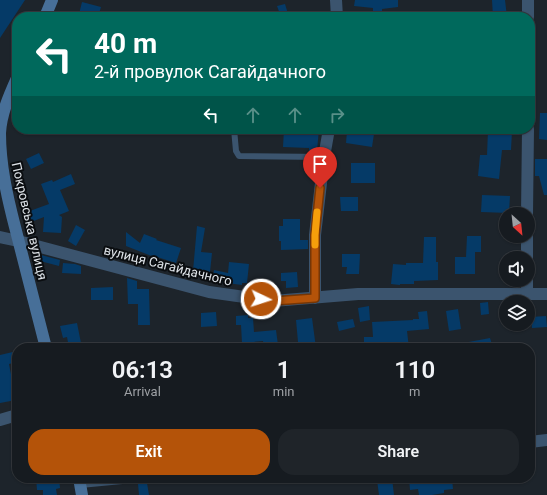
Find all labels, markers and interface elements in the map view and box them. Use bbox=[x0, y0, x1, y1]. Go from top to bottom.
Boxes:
text: 40 m bbox=[94, 27, 157, 60]
icon: left bbox=[28, 28, 80, 80]
text: 2-й провулок Сагайдачного bbox=[94, 61, 326, 82]
icon: left bbox=[200, 104, 222, 126]
icon: ahead bbox=[242, 104, 264, 126]
icon: ahead bbox=[284, 104, 306, 126]
icon: right bbox=[326, 104, 348, 126]
pin bbox=[303, 147, 337, 188]
icon: arrive bbox=[309, 153, 331, 175]
street label: Покровська вулиця bbox=[9, 161, 50, 281]
north arrow bbox=[499, 207, 535, 243]
map controls bbox=[499, 207, 535, 331]
street label: вулиця Сагайдачного bbox=[102, 242, 234, 289]
button: sound bbox=[499, 251, 535, 287]
position arrow bbox=[240, 278, 282, 320]
button: layers bbox=[499, 295, 535, 331]
text: 06:13 bbox=[112, 356, 173, 384]
text: 1 bbox=[277, 356, 290, 384]
text: 110 bbox=[394, 356, 435, 384]
text: Arrival bbox=[124, 384, 161, 399]
text: min bbox=[273, 384, 294, 399]
text: m bbox=[409, 384, 420, 399]
button: Exit bbox=[28, 429, 270, 475]
button: Share bbox=[278, 429, 519, 475]

